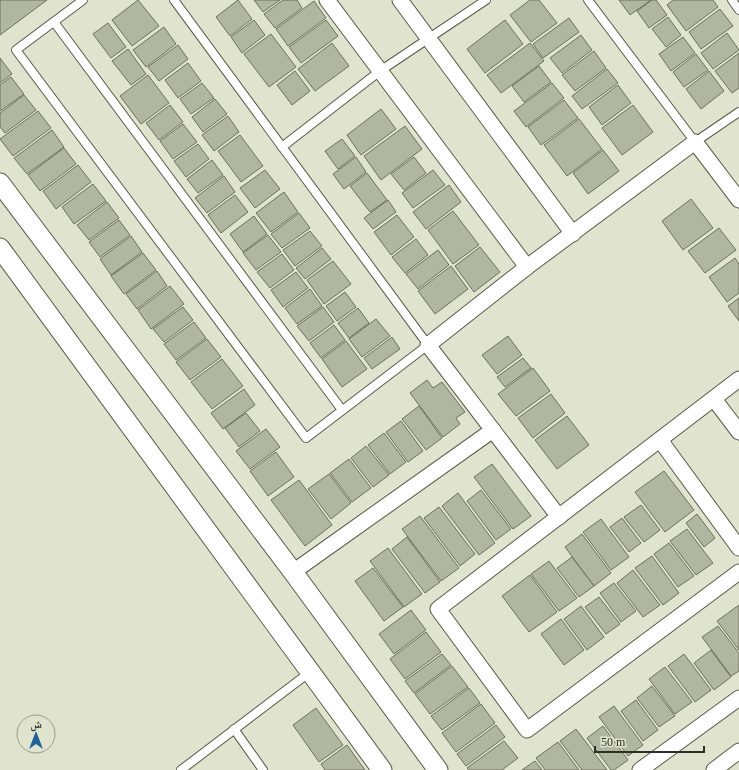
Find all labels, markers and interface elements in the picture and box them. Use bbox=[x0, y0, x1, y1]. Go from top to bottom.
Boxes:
north arrow bbox=[16, 714, 56, 754]
text: ش bbox=[30, 718, 42, 732]
scale bar bbox=[595, 728, 704, 754]
text: 50 m bbox=[601, 735, 626, 749]

